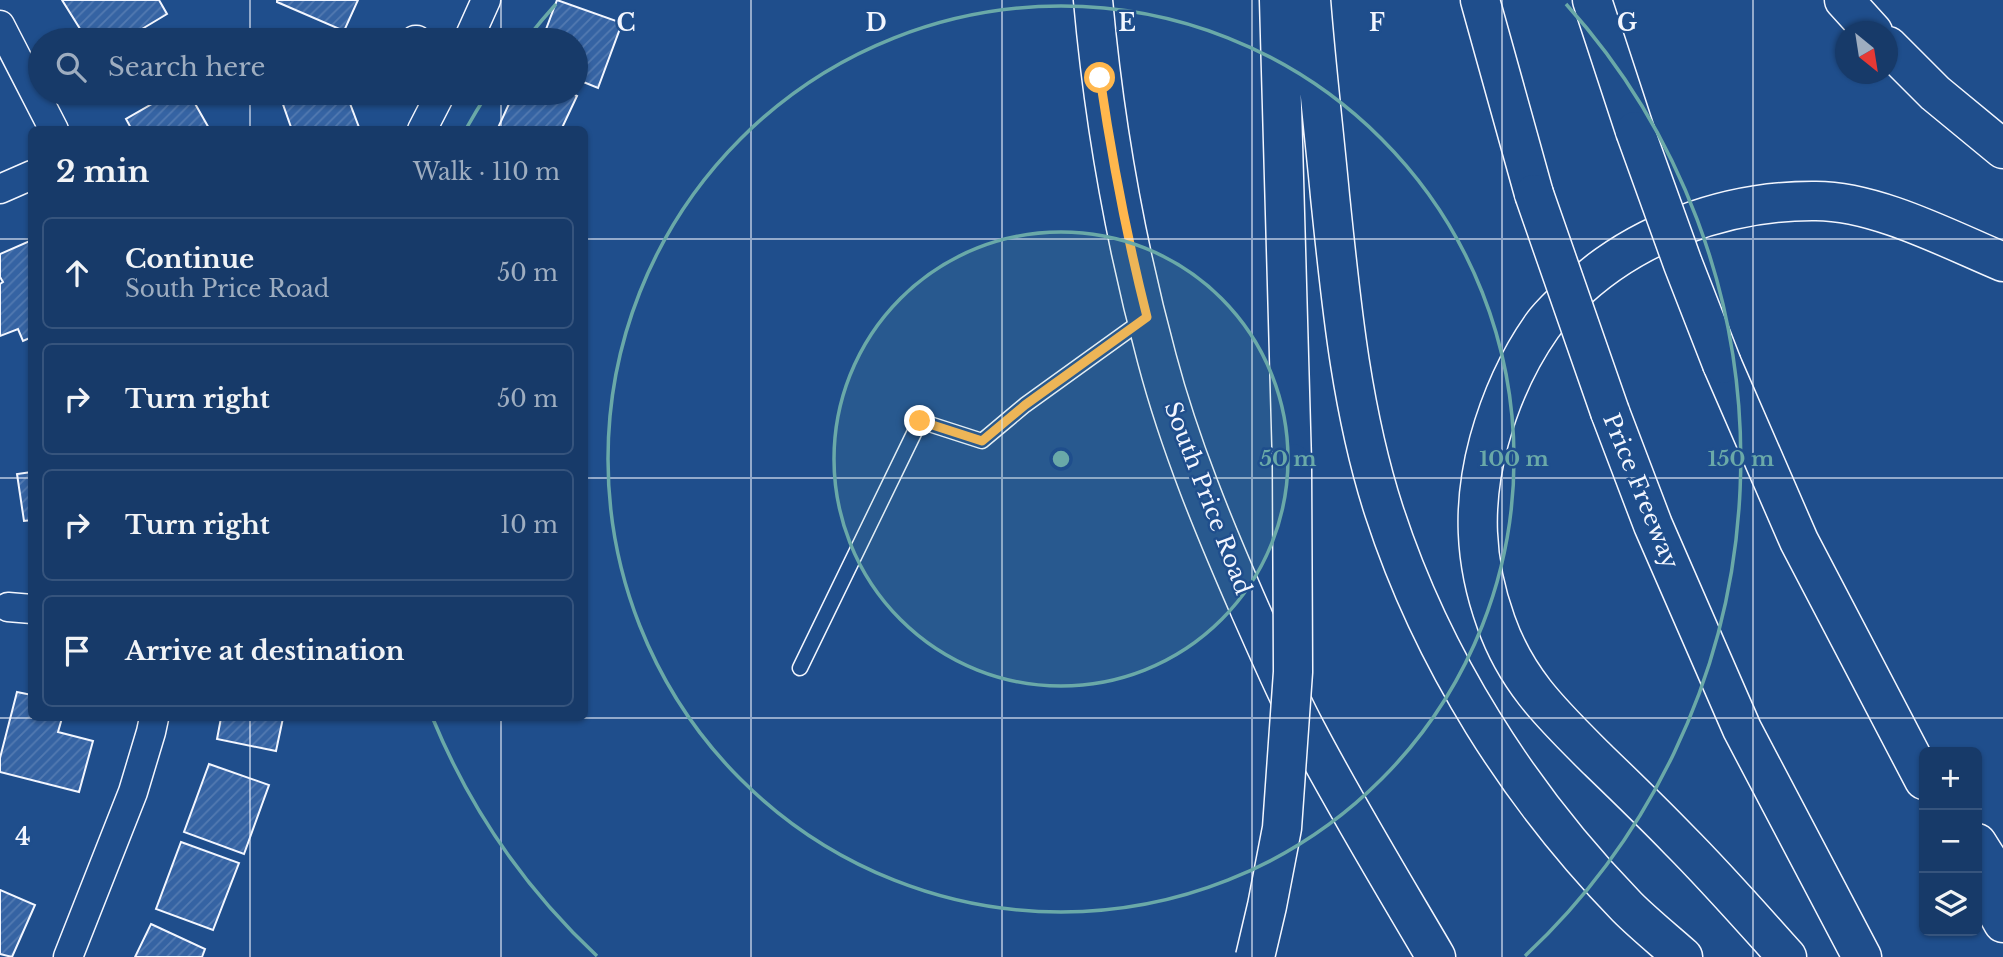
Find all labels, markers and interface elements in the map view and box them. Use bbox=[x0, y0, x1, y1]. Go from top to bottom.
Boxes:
text: C bbox=[617, 9, 635, 37]
text: D bbox=[865, 9, 887, 37]
text: E bbox=[1118, 9, 1136, 37]
text: F bbox=[1369, 9, 1385, 37]
text: G bbox=[1617, 9, 1637, 37]
north arrow bbox=[1835, 21, 1898, 84]
search box bbox=[28, 28, 588, 105]
icon: search bbox=[52, 48, 90, 86]
text: Search here bbox=[108, 51, 265, 83]
route start bbox=[1084, 62, 1115, 93]
text: 2 min bbox=[56, 153, 149, 190]
text: Walk · 110 m bbox=[413, 158, 560, 186]
text: Continue bbox=[125, 243, 254, 275]
icon: ahead bbox=[58, 254, 96, 292]
text: 50 m bbox=[497, 259, 558, 287]
text: South Price Road bbox=[125, 275, 329, 303]
icon: right bbox=[58, 380, 96, 418]
text: Turn right bbox=[125, 383, 270, 415]
text: 50 m bbox=[497, 385, 558, 413]
street label: South Price Road bbox=[1158, 398, 1258, 598]
route end bbox=[904, 405, 935, 436]
street label: Price Freeway bbox=[1597, 409, 1685, 573]
text: 50 m bbox=[1259, 446, 1317, 472]
text: 100 m bbox=[1479, 446, 1549, 472]
text: 150 m bbox=[1708, 446, 1774, 472]
centre of rings bbox=[1049, 447, 1073, 471]
icon: right bbox=[58, 506, 96, 544]
text: Turn right bbox=[125, 509, 270, 541]
text: 10 m bbox=[500, 511, 558, 539]
icon: arrive bbox=[58, 632, 96, 670]
text: Arrive at destination bbox=[125, 635, 405, 667]
map controls bbox=[1919, 747, 1982, 936]
button: + bbox=[1919, 747, 1982, 810]
button: − bbox=[1919, 810, 1982, 873]
text: 4 bbox=[15, 823, 31, 851]
button: layers bbox=[1919, 873, 1982, 936]

